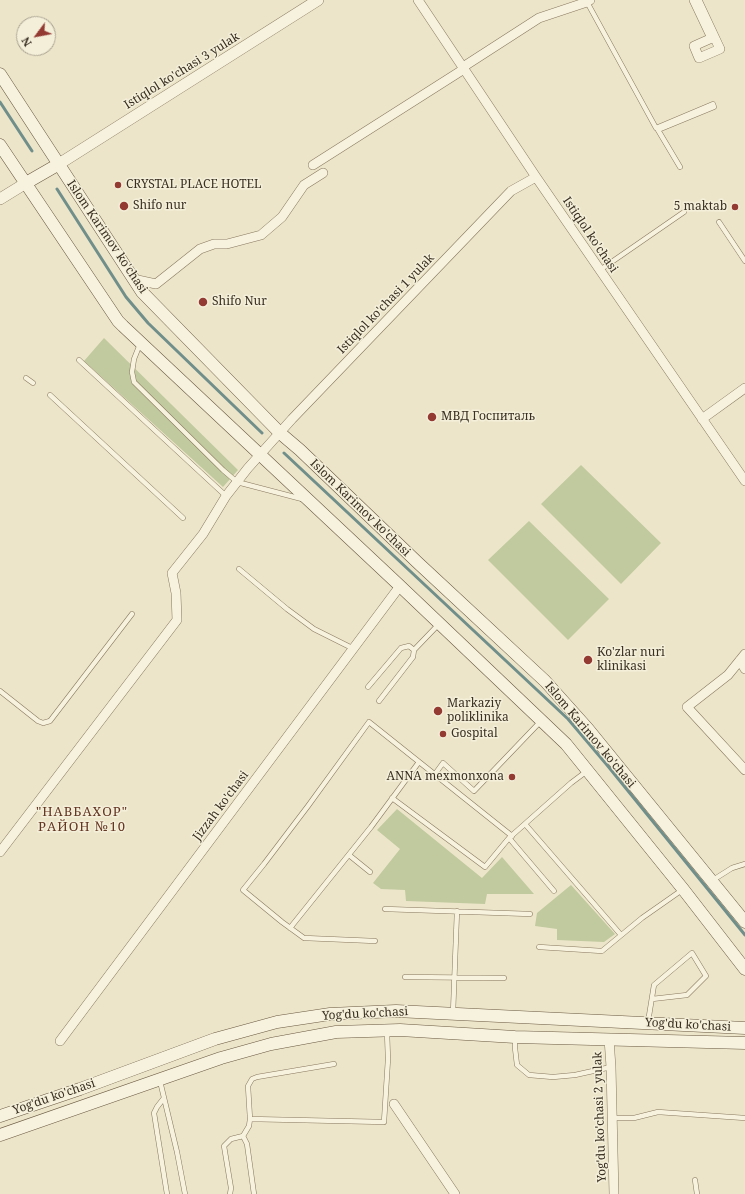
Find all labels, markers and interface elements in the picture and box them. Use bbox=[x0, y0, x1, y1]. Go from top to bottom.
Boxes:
north arrow bbox=[16, 16, 56, 56]
street label: Istiqlol ko'chasi 3 yulak bbox=[122, 30, 242, 112]
text: N bbox=[18, 34, 35, 50]
street label: Islom Karimov ko'chasi bbox=[64, 178, 150, 296]
place label: CRYSTAL PLACE HOTEL bbox=[126, 178, 262, 192]
marker: CRYSTAL PLACE HOTEL bbox=[113, 180, 123, 190]
street label: Istiqlol ko'chasi bbox=[559, 194, 621, 276]
place label: Shifo nur bbox=[133, 199, 186, 213]
marker: Shifo nur bbox=[118, 200, 130, 212]
place label: 5 maktab bbox=[674, 200, 727, 214]
marker: 5 maktab bbox=[730, 202, 740, 212]
street label: Istiqlol ko'chasi 1 yulak bbox=[335, 251, 437, 357]
place label: Shifo Nur bbox=[212, 295, 267, 309]
marker: Shifo Nur bbox=[197, 296, 209, 308]
place label: МВД Госпиталь bbox=[441, 410, 535, 424]
marker: МВД Госпиталь bbox=[426, 411, 438, 423]
street label: Islom Karimov ko'chasi bbox=[307, 456, 413, 560]
place label: Ko'zlar nuri klinikasi bbox=[597, 646, 665, 674]
marker: Ko'zlar nuri klinikasi bbox=[582, 654, 594, 666]
street label: Islom Karimov ko'chasi bbox=[542, 679, 638, 791]
place label: Markaziy poliklinika bbox=[447, 697, 509, 725]
marker: Markaziy poliklinika bbox=[432, 705, 444, 717]
place label: Gospital bbox=[451, 727, 498, 741]
marker: Gospital bbox=[438, 729, 448, 739]
street label: Jizzah ko'chasi bbox=[190, 768, 252, 844]
place label: ANNA mexmonxona bbox=[387, 770, 504, 784]
marker: ANNA mexmonxona bbox=[507, 772, 517, 782]
district label: "НАВБАХОР" РАЙОН №10 bbox=[36, 804, 128, 835]
street label: Yog'du ko'chasi bbox=[322, 1005, 408, 1023]
street label: Yog'du ko'chasi bbox=[645, 1016, 731, 1034]
street label: Yog'du ko'chasi 2 yulak bbox=[591, 1051, 609, 1183]
street label: Yog'du ko'chasi bbox=[11, 1076, 97, 1118]

